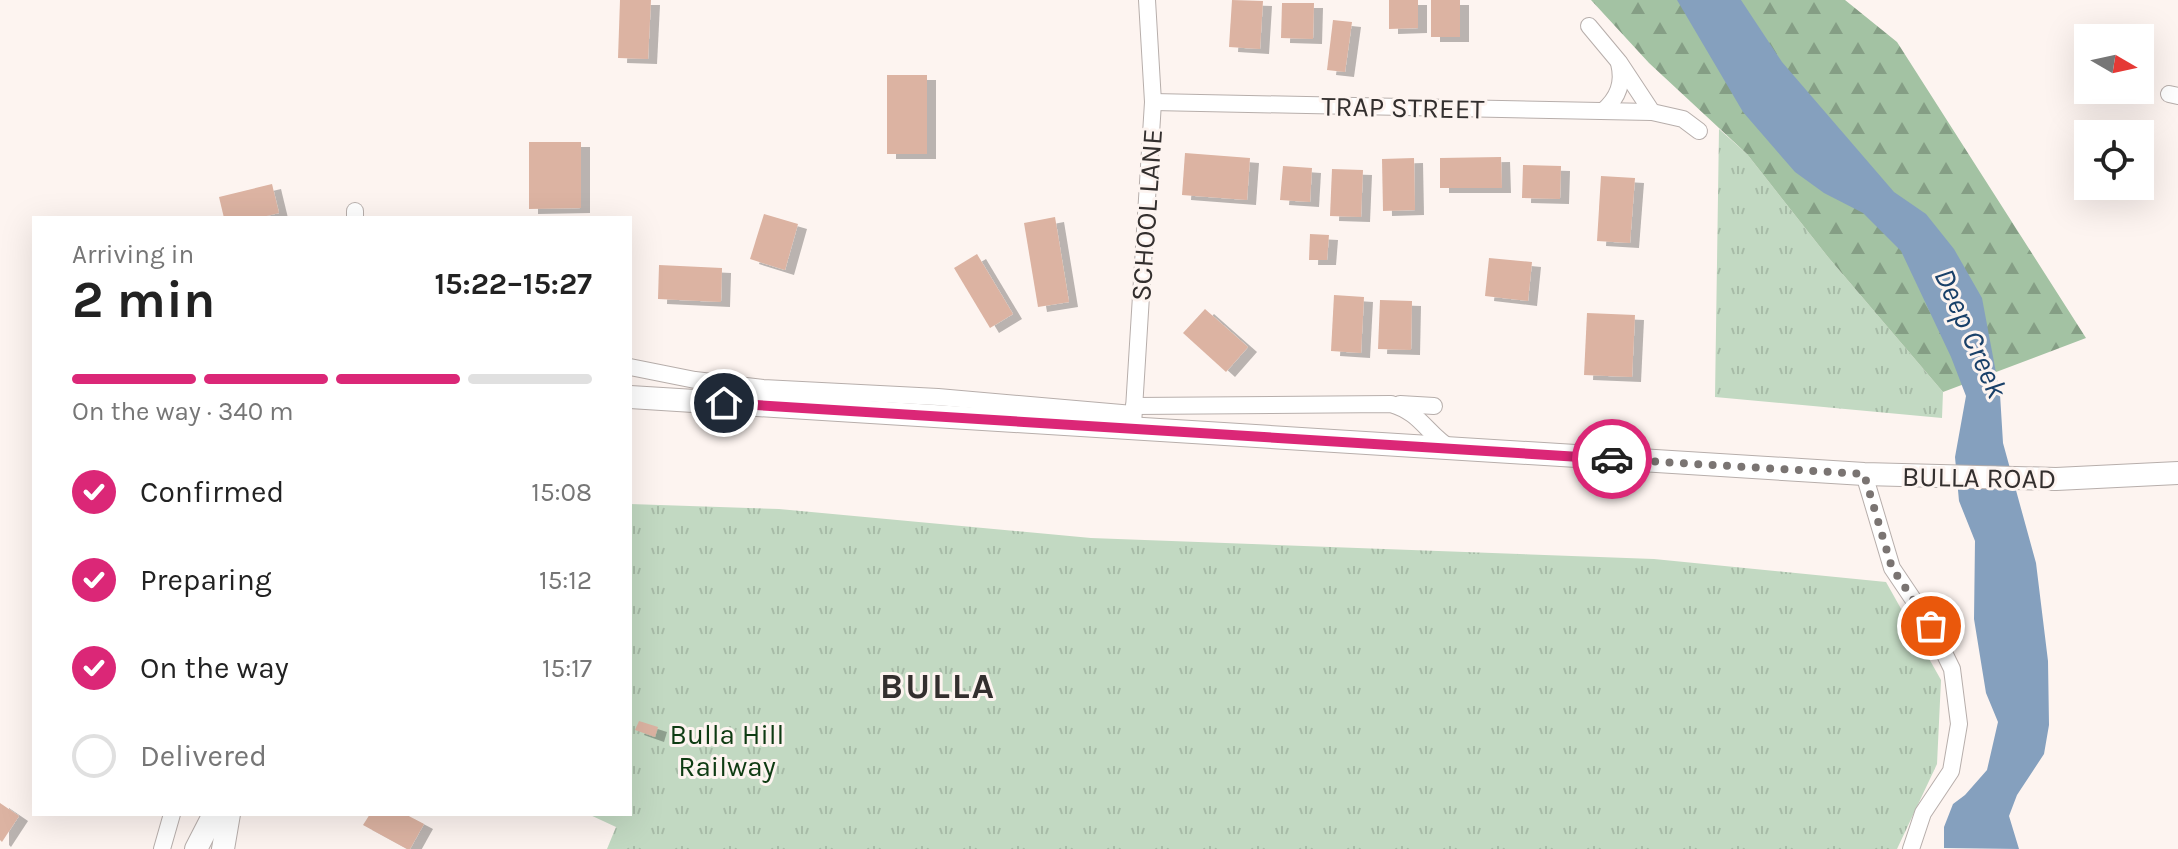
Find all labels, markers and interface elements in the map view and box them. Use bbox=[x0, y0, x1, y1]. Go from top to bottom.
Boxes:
north arrow bbox=[2074, 24, 2154, 104]
map controls bbox=[2074, 24, 2154, 200]
street label: TRAP STREET bbox=[1321, 90, 1485, 125]
button: locate bbox=[2074, 120, 2154, 200]
street label: SCHOOL LANE bbox=[1124, 128, 1169, 302]
text: Arriving in bbox=[72, 239, 194, 270]
water label: Deep Creek bbox=[1926, 263, 2016, 404]
text: 15:22–15:27 bbox=[434, 266, 592, 302]
text: 2 min bbox=[72, 269, 215, 330]
pin bbox=[690, 369, 758, 437]
icon: home bbox=[702, 381, 746, 425]
text: On the way · 340 m bbox=[72, 396, 294, 427]
courier bbox=[1572, 419, 1652, 499]
icon: car bbox=[1590, 437, 1634, 481]
street label: BULLA ROAD bbox=[1902, 460, 2056, 495]
icon: check bbox=[72, 470, 116, 514]
text: Confirmed bbox=[140, 474, 284, 510]
text: 15:08 bbox=[531, 477, 592, 508]
icon: check bbox=[72, 558, 116, 602]
text: Preparing bbox=[140, 562, 272, 598]
text: 15:12 bbox=[539, 565, 592, 596]
pin bbox=[1897, 592, 1965, 660]
icon: bag bbox=[1909, 604, 1953, 648]
icon: check bbox=[72, 646, 116, 690]
text: On the way bbox=[140, 650, 289, 686]
text: 15:17 bbox=[542, 653, 592, 684]
district label: BULLA bbox=[880, 665, 996, 707]
park label: Bulla Hill Railway bbox=[670, 718, 784, 783]
text: Delivered bbox=[140, 738, 267, 774]

